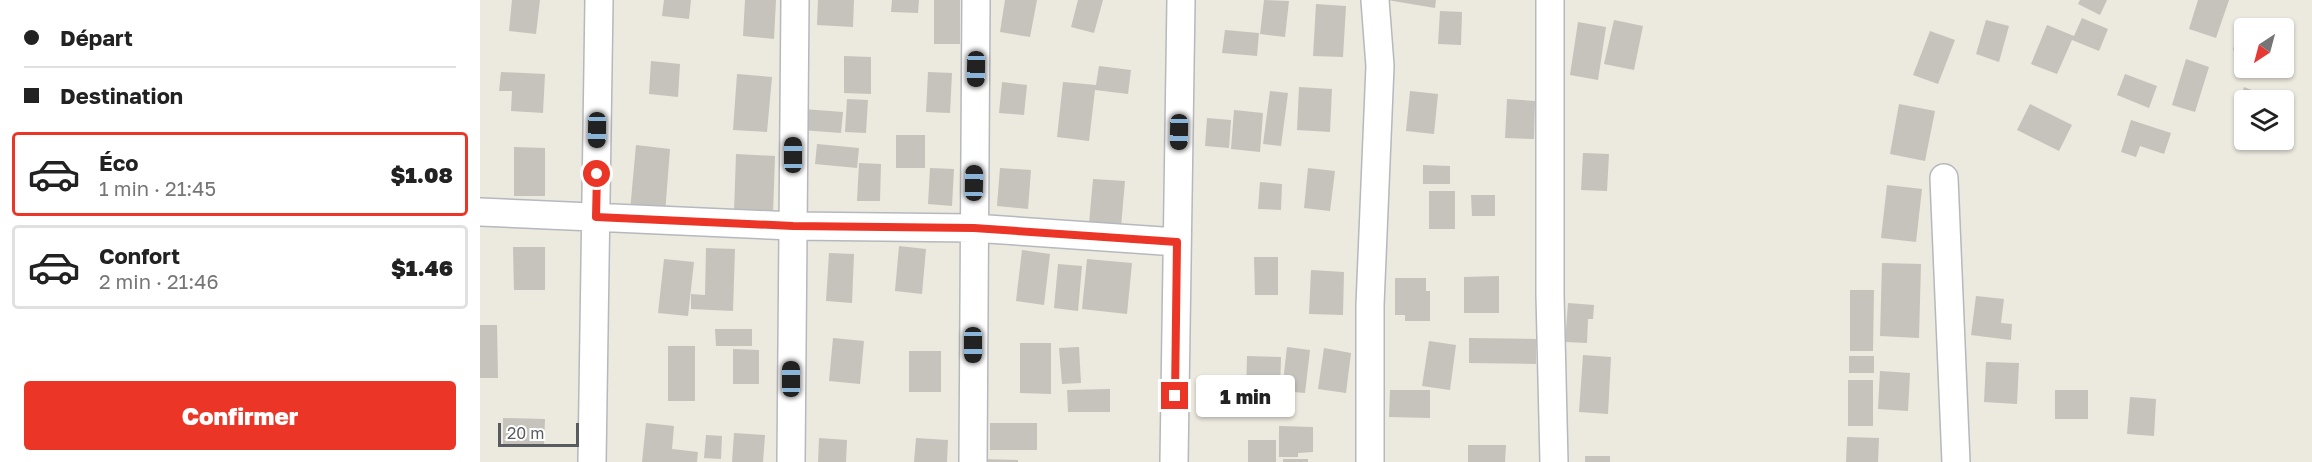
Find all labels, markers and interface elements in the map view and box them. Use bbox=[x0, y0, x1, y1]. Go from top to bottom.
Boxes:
north arrow bbox=[2234, 18, 2294, 78]
map controls bbox=[2234, 18, 2294, 150]
text: Départ bbox=[60, 24, 133, 51]
car bbox=[967, 51, 985, 87]
text: Destination bbox=[60, 82, 183, 109]
button: layers bbox=[2234, 90, 2294, 150]
car bbox=[588, 112, 606, 148]
car bbox=[1170, 114, 1188, 150]
car bbox=[784, 137, 802, 173]
icon: car bbox=[27, 147, 81, 201]
text: Éco bbox=[99, 149, 138, 176]
route start bbox=[583, 160, 610, 187]
text: $1.08 bbox=[390, 161, 453, 188]
car bbox=[965, 165, 983, 201]
text: 1 min · 21:45 bbox=[99, 176, 216, 200]
icon: car bbox=[27, 240, 81, 294]
text: Confort bbox=[99, 242, 180, 269]
text: $1.46 bbox=[391, 254, 453, 281]
text: 2 min · 21:46 bbox=[99, 269, 219, 293]
car bbox=[964, 327, 982, 363]
car bbox=[782, 361, 800, 397]
callout: 1 min bbox=[1196, 375, 1295, 417]
button: Confirmer bbox=[24, 381, 456, 450]
route end bbox=[1161, 382, 1188, 409]
text: 1 min bbox=[1220, 384, 1271, 408]
scale bar bbox=[498, 420, 579, 448]
text: 20 m bbox=[507, 423, 544, 443]

